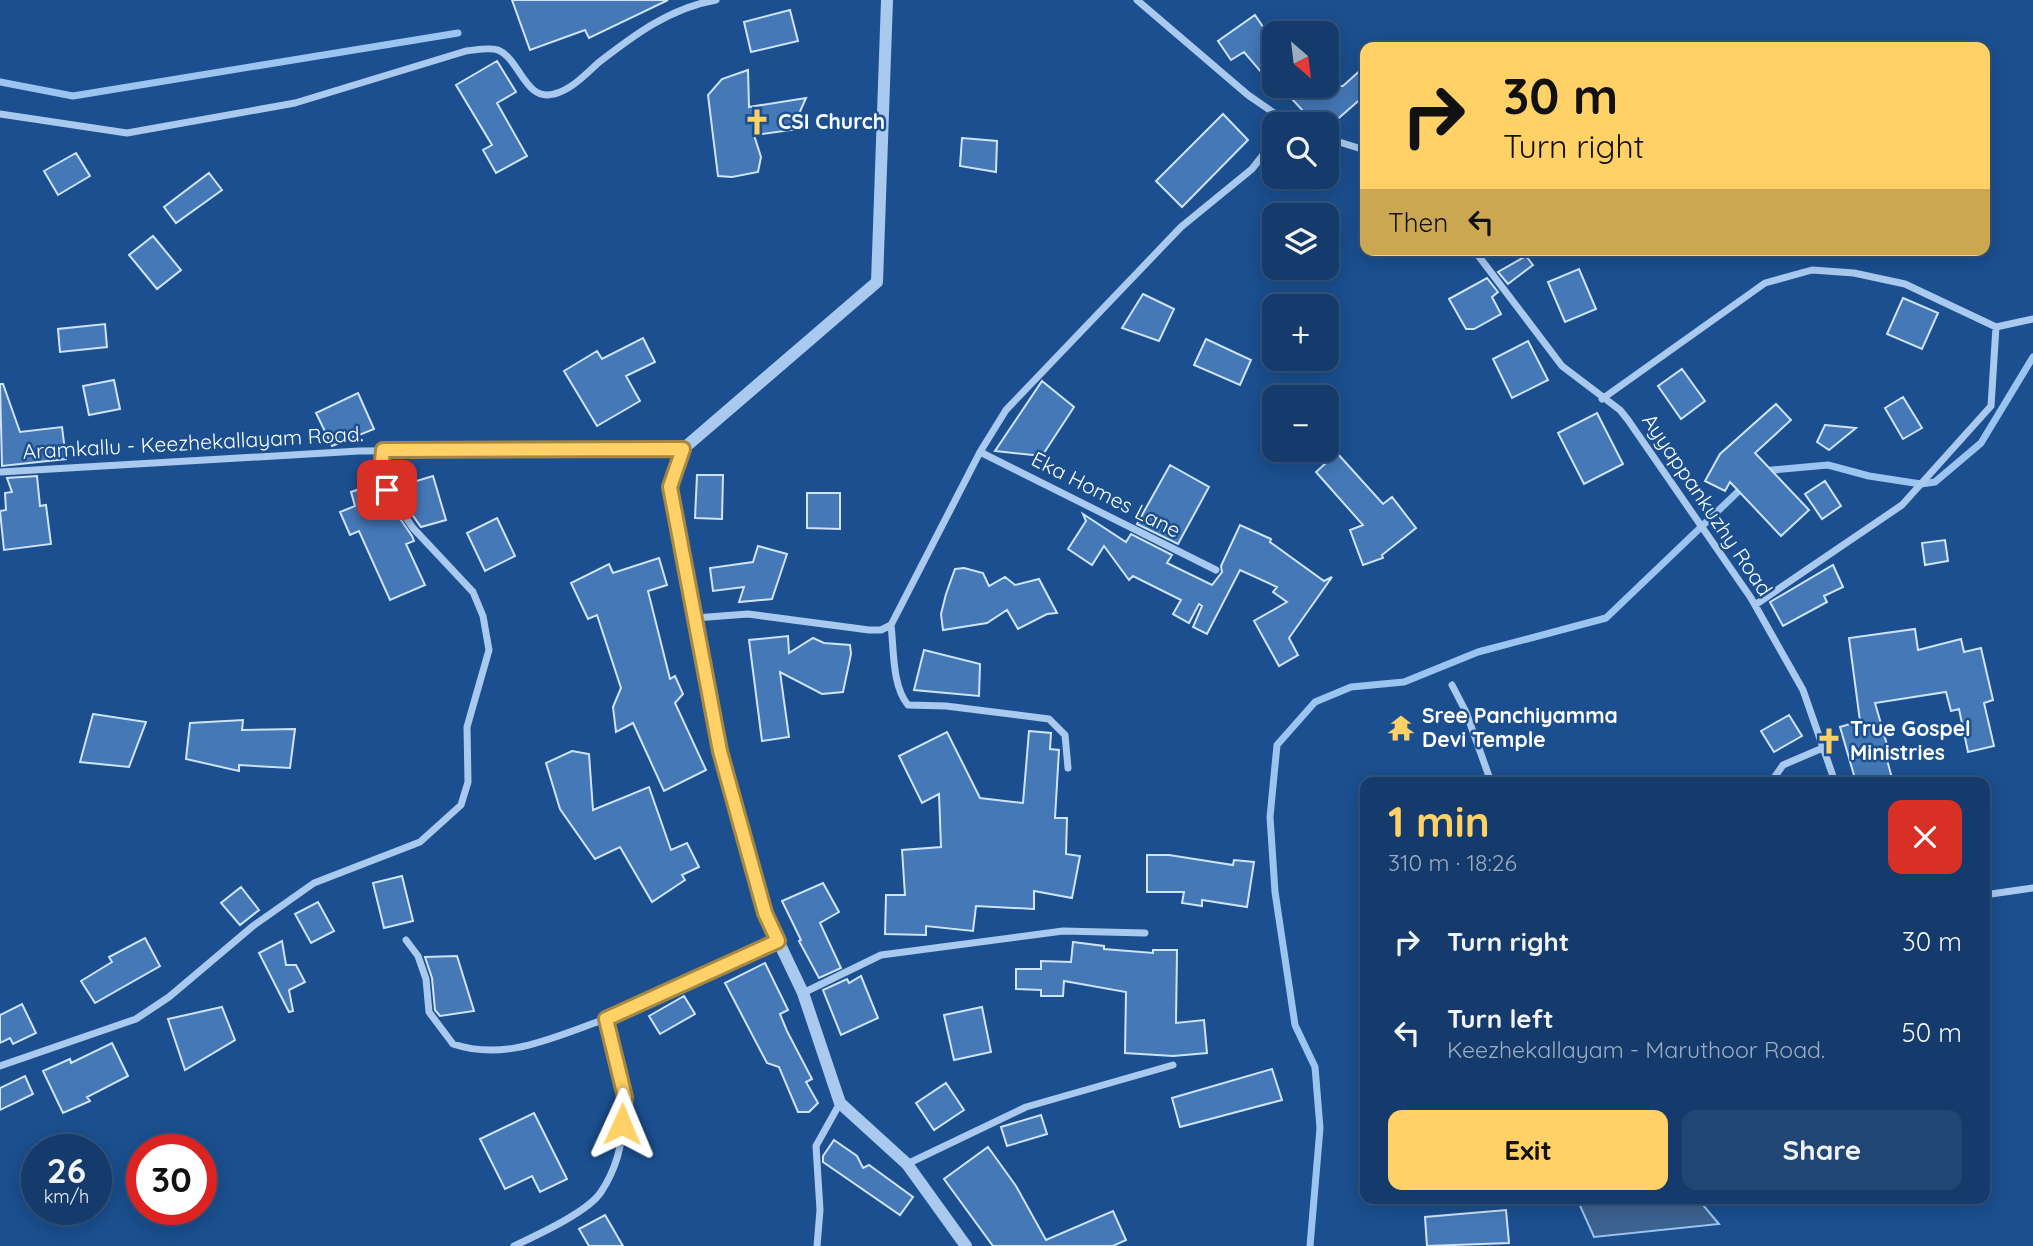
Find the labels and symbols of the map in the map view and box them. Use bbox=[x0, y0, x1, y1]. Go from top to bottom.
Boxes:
north arrow bbox=[1262, 21, 1339, 98]
church icon: CSI Church bbox=[742, 107, 772, 137]
place label: CSI Church bbox=[778, 108, 885, 134]
street label: Ayyappankuzhy Road bbox=[1637, 408, 1779, 601]
street label: Aramkallu - Keezhekallayam Road. bbox=[22, 420, 364, 464]
street label: Eka Homes Lane bbox=[1028, 445, 1185, 543]
pin bbox=[357, 460, 417, 520]
place label: Sree Panchiyamma Devi Temple bbox=[1422, 702, 1618, 752]
temple icon: Sree Panchiyamma Devi Temple bbox=[1386, 713, 1416, 743]
place label: True Gospel Ministries bbox=[1850, 715, 1971, 765]
church icon: True Gospel Ministries bbox=[1814, 726, 1844, 756]
position arrow bbox=[585, 1087, 659, 1161]
speed limit sign: 30 bbox=[126, 1134, 217, 1225]

